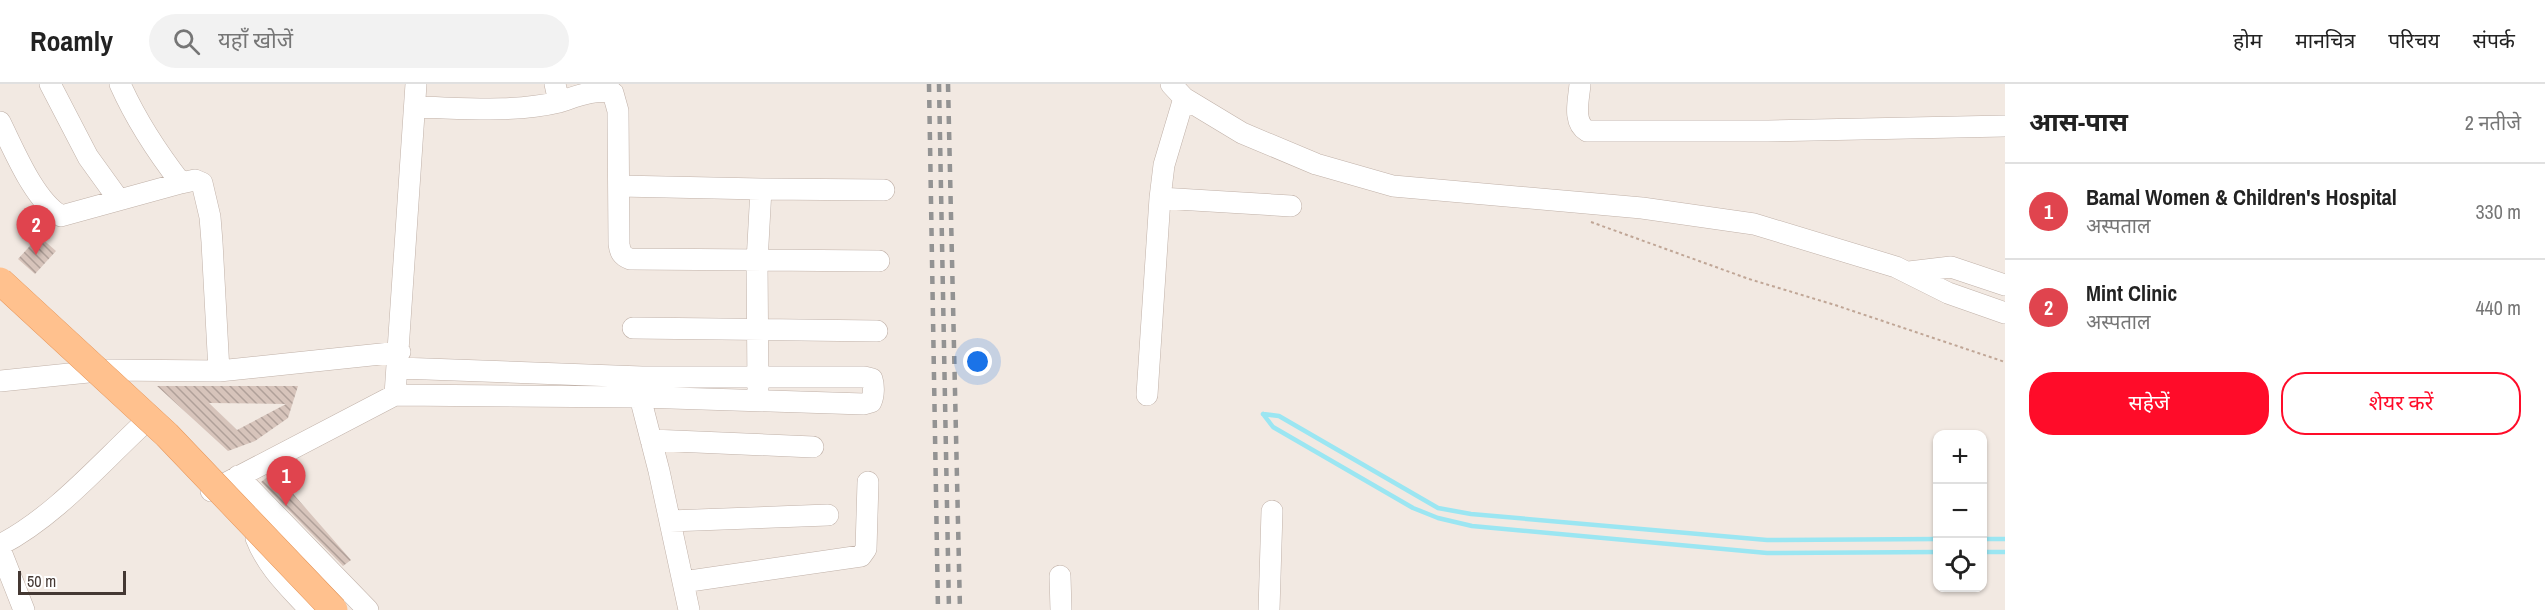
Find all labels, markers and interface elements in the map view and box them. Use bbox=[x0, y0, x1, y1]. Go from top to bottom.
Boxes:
search box bbox=[149, 14, 569, 68]
text: Roamly bbox=[30, 22, 113, 60]
icon: search bbox=[170, 25, 203, 58]
text: यहाँ खोजें bbox=[218, 25, 293, 55]
text: होम bbox=[2233, 26, 2262, 55]
text: मानचित्र bbox=[2295, 26, 2355, 55]
text: परिचय bbox=[2388, 26, 2440, 55]
text: संपर्क bbox=[2473, 26, 2515, 55]
text: आस-पास bbox=[2029, 104, 2128, 139]
text: 2 नतीजे bbox=[2465, 109, 2521, 136]
text: Bamal Women & Children's Hospital bbox=[2086, 182, 2397, 212]
text: 1 bbox=[2044, 198, 2053, 225]
text: 330 m bbox=[2475, 198, 2521, 225]
pin: 2 bbox=[16, 206, 56, 255]
text: अस्पताल bbox=[2086, 212, 2151, 239]
text: Mint Clinic bbox=[2086, 278, 2177, 308]
text: 2 bbox=[2044, 294, 2053, 321]
text: 440 m bbox=[2475, 294, 2521, 321]
text: अस्पताल bbox=[2086, 308, 2151, 335]
your location bbox=[963, 347, 992, 376]
button: सहेजें bbox=[2029, 372, 2269, 435]
button: शेयर करें bbox=[2281, 372, 2521, 435]
map controls bbox=[1933, 430, 1987, 592]
button: + bbox=[1933, 430, 1987, 484]
pin: 1 bbox=[266, 456, 306, 506]
button: − bbox=[1933, 484, 1987, 538]
button: locate bbox=[1933, 538, 1987, 592]
scale bar bbox=[18, 568, 126, 596]
text: 50 m bbox=[27, 570, 56, 592]

